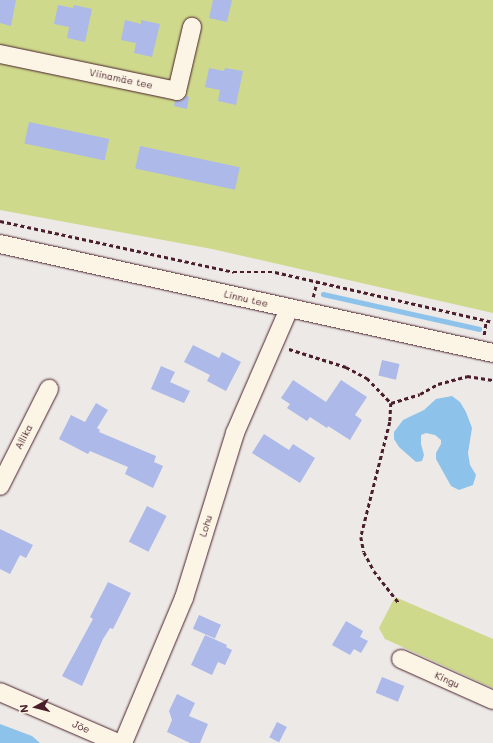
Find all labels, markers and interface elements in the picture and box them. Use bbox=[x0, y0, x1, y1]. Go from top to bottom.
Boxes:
street label: Viinamäe tee bbox=[88, 66, 154, 92]
street label: Linnu tee bbox=[223, 288, 269, 310]
street label: Allika bbox=[13, 422, 35, 452]
street label: Lohu bbox=[197, 514, 215, 538]
street label: Kingu bbox=[433, 669, 461, 691]
north arrow bbox=[16, 687, 56, 727]
text: N bbox=[16, 703, 32, 714]
street label: Jõe bbox=[71, 718, 91, 736]

